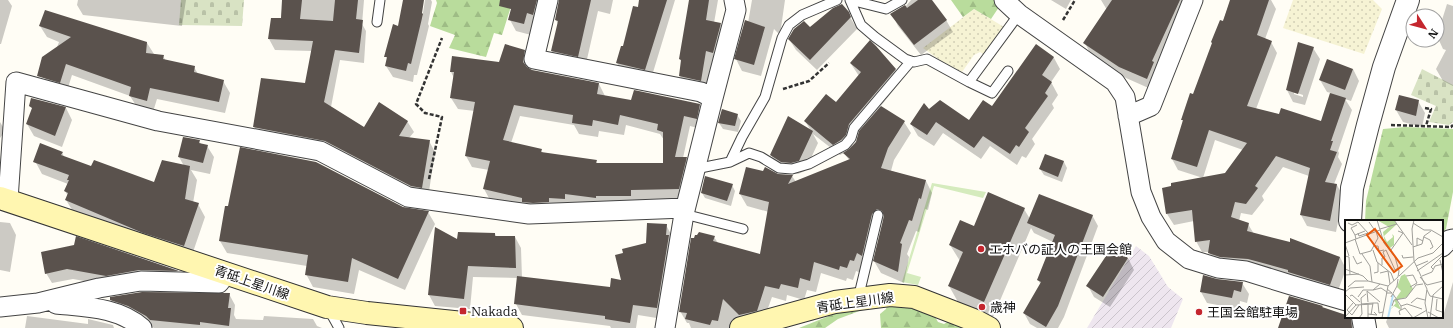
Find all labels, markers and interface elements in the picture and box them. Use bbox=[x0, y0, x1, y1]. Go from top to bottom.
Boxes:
north arrow bbox=[1405, 8, 1445, 48]
text: N bbox=[1425, 26, 1441, 42]
inset map bbox=[1345, 220, 1443, 318]
place label: エホバの証人の王国会館 bbox=[989, 241, 1132, 258]
marker: エホバの証人の王国会館 bbox=[976, 244, 986, 254]
street label: 青砥上星川線 bbox=[212, 262, 291, 303]
street label: 青砥上星川線 bbox=[815, 289, 895, 316]
place label: 歳神 bbox=[990, 299, 1016, 316]
marker: 歳神 bbox=[977, 302, 987, 312]
place label: Nakada bbox=[471, 303, 518, 320]
place label: 王国会館駐車場 bbox=[1207, 304, 1298, 321]
marker: Nakada bbox=[458, 306, 468, 316]
marker: 王国会館駐車場 bbox=[1194, 307, 1204, 317]

